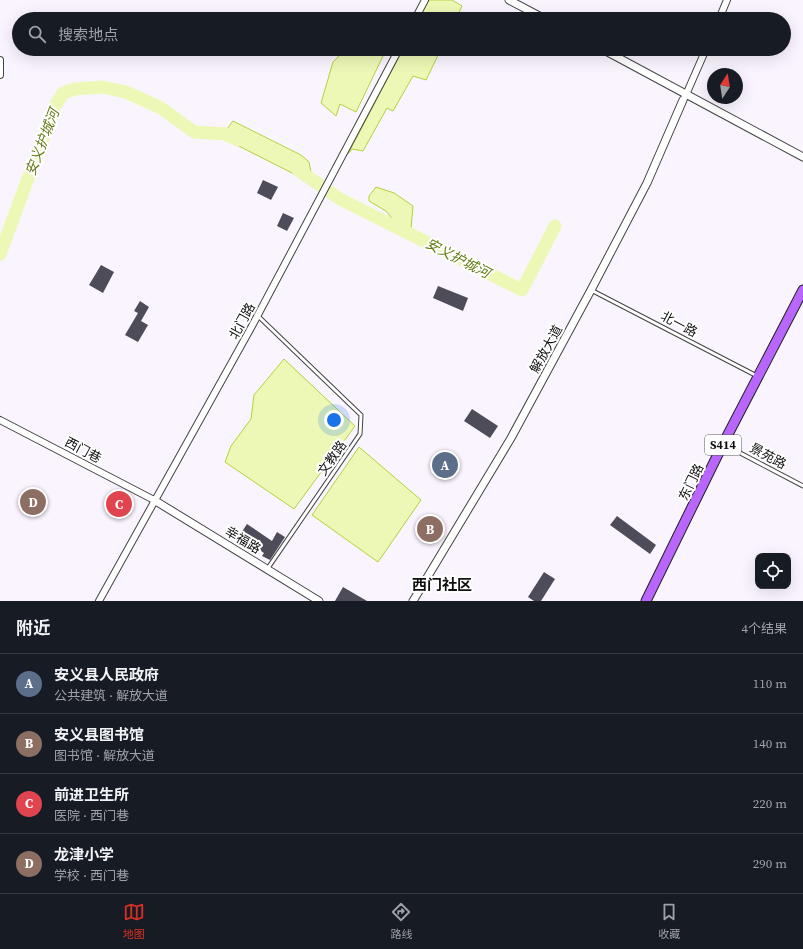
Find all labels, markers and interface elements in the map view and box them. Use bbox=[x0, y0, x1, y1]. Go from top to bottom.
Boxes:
search box bbox=[12, 12, 791, 56]
icon: search bbox=[26, 23, 48, 45]
text: 搜索地点 bbox=[58, 24, 118, 45]
north arrow bbox=[707, 68, 743, 104]
water label: 安义护城河 bbox=[20, 103, 65, 178]
water label: 安义护城河 bbox=[422, 233, 496, 284]
street label: 北门路 bbox=[225, 300, 259, 342]
street label: 北一路 bbox=[658, 307, 700, 341]
street label: 解放大道 bbox=[526, 322, 566, 376]
your location bbox=[324, 410, 344, 430]
street label: 西门巷 bbox=[62, 433, 104, 467]
road number: S414 bbox=[705, 435, 741, 455]
street label: 文教路 bbox=[314, 437, 350, 479]
street label: 景苑路 bbox=[747, 439, 789, 473]
pin: A bbox=[432, 450, 458, 480]
street label: 东门路 bbox=[675, 461, 707, 503]
pin: D bbox=[20, 487, 46, 517]
pin: C bbox=[106, 489, 132, 519]
pin: B bbox=[417, 514, 443, 544]
street label: 幸福路 bbox=[222, 523, 264, 557]
map controls bbox=[755, 553, 791, 589]
button: locate bbox=[755, 553, 791, 589]
district label: 西门社区 bbox=[412, 574, 472, 595]
text: 附近 bbox=[16, 616, 50, 640]
text: 4个结果 bbox=[741, 620, 787, 637]
text: 安义县人民政府 bbox=[54, 664, 159, 685]
text: A bbox=[25, 675, 33, 692]
text: 110 m bbox=[753, 675, 787, 692]
text: 公共建筑 · 解放大道 bbox=[54, 687, 168, 704]
text: 安义县图书馆 bbox=[54, 724, 144, 745]
text: B bbox=[25, 735, 33, 752]
text: 140 m bbox=[753, 735, 787, 752]
text: 图书馆 · 解放大道 bbox=[54, 747, 155, 764]
text: 前进卫生所 bbox=[54, 784, 129, 805]
text: C bbox=[25, 795, 33, 812]
text: 220 m bbox=[753, 795, 787, 812]
text: 医院 · 西门巷 bbox=[54, 807, 129, 824]
text: 龙津小学 bbox=[54, 844, 114, 865]
text: D bbox=[24, 855, 34, 872]
text: 290 m bbox=[753, 855, 787, 872]
text: 学校 · 西门巷 bbox=[54, 867, 129, 884]
tab: 地图 bbox=[123, 901, 145, 942]
tab: 路线 bbox=[390, 901, 412, 942]
tab: 收藏 bbox=[658, 901, 680, 942]

